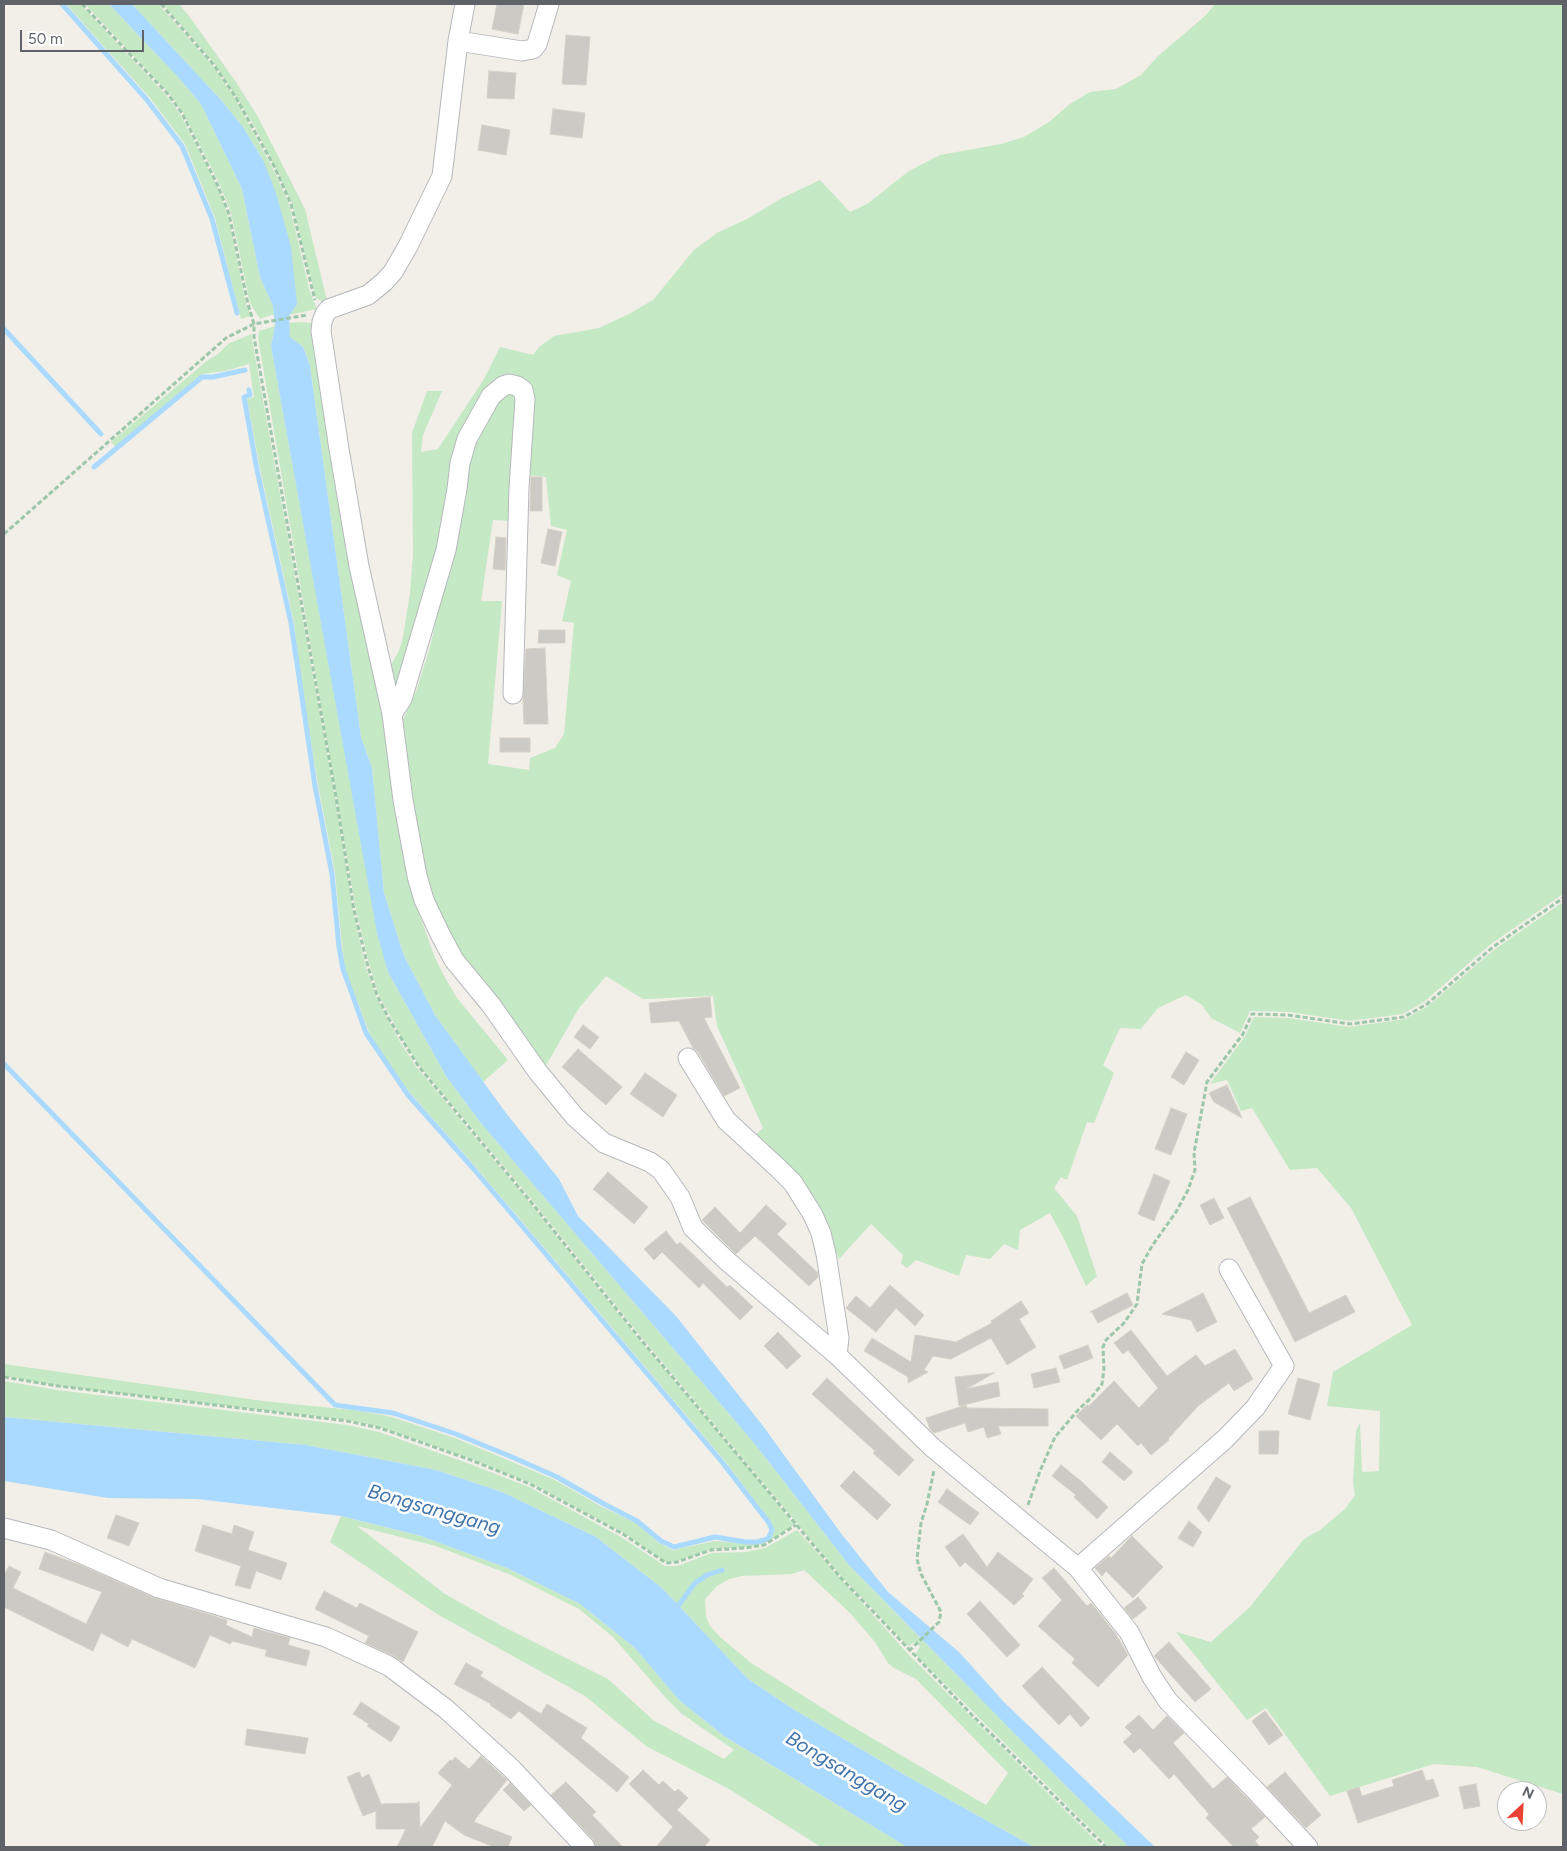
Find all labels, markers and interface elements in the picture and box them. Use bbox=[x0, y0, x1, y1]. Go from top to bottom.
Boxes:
scale bar bbox=[22, 20, 146, 52]
text: 50 m bbox=[28, 30, 63, 48]
water label: Bongsanggang bbox=[365, 1480, 503, 1540]
water label: Bongsanggang bbox=[781, 1726, 911, 1818]
north arrow bbox=[1497, 1781, 1547, 1831]
text: N bbox=[1520, 1783, 1537, 1803]

